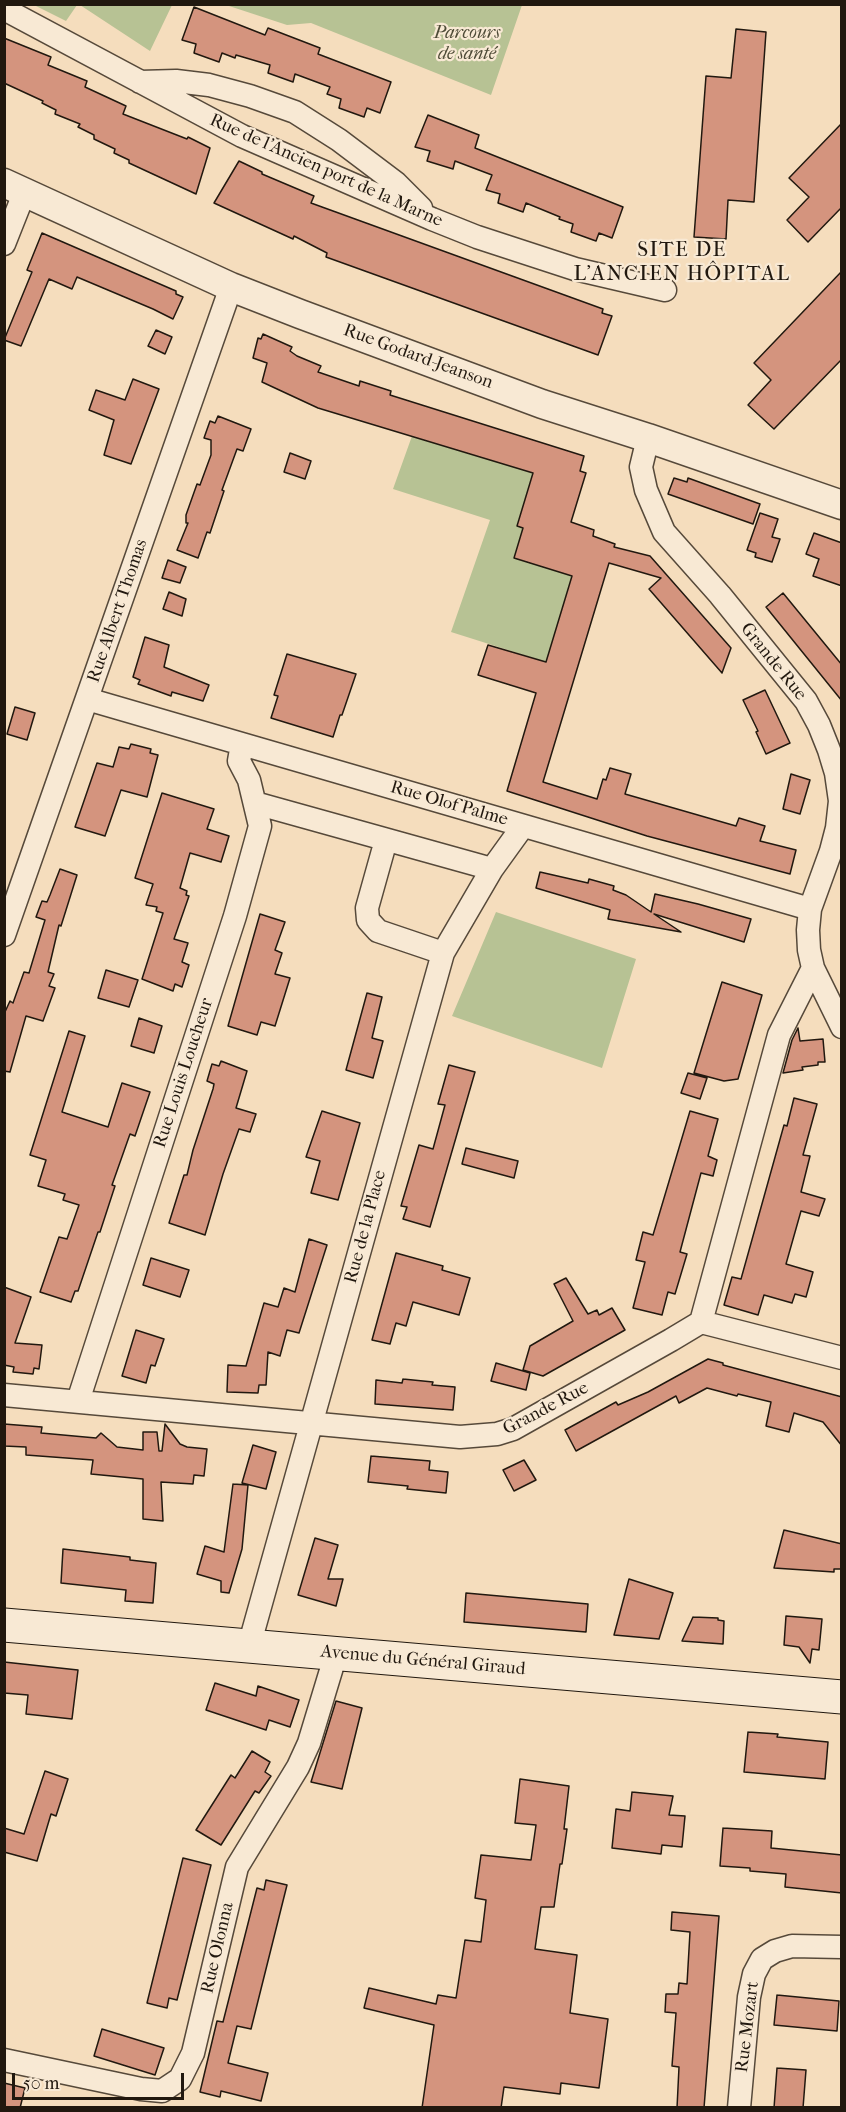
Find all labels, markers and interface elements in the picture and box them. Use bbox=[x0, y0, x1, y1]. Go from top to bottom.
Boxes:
park label: Parcours de santé bbox=[434, 23, 500, 66]
street label: Rue de l'Ancien port de la Marne bbox=[206, 110, 446, 232]
district label: SITE DE L'ANCIEN HÔPITAL bbox=[573, 238, 791, 288]
street label: Rue Godard-Jeanson bbox=[340, 320, 496, 394]
street label: Rue Albert Thomas bbox=[83, 537, 153, 685]
street label: Grande Rue bbox=[735, 619, 811, 705]
street label: Rue Olof Palme bbox=[388, 777, 510, 831]
street label: Rue Louis Loucheur bbox=[150, 995, 218, 1151]
street label: Rue de la Place bbox=[341, 1168, 391, 1286]
street label: Grande Rue bbox=[500, 1378, 592, 1440]
street label: Avenue du Général Giraud bbox=[320, 1641, 526, 1681]
street label: Rue Olonna bbox=[197, 1900, 239, 1996]
street label: Rue Mozart bbox=[732, 1980, 764, 2074]
scale bar bbox=[15, 2061, 188, 2099]
text: 50 m bbox=[23, 2073, 59, 2094]

